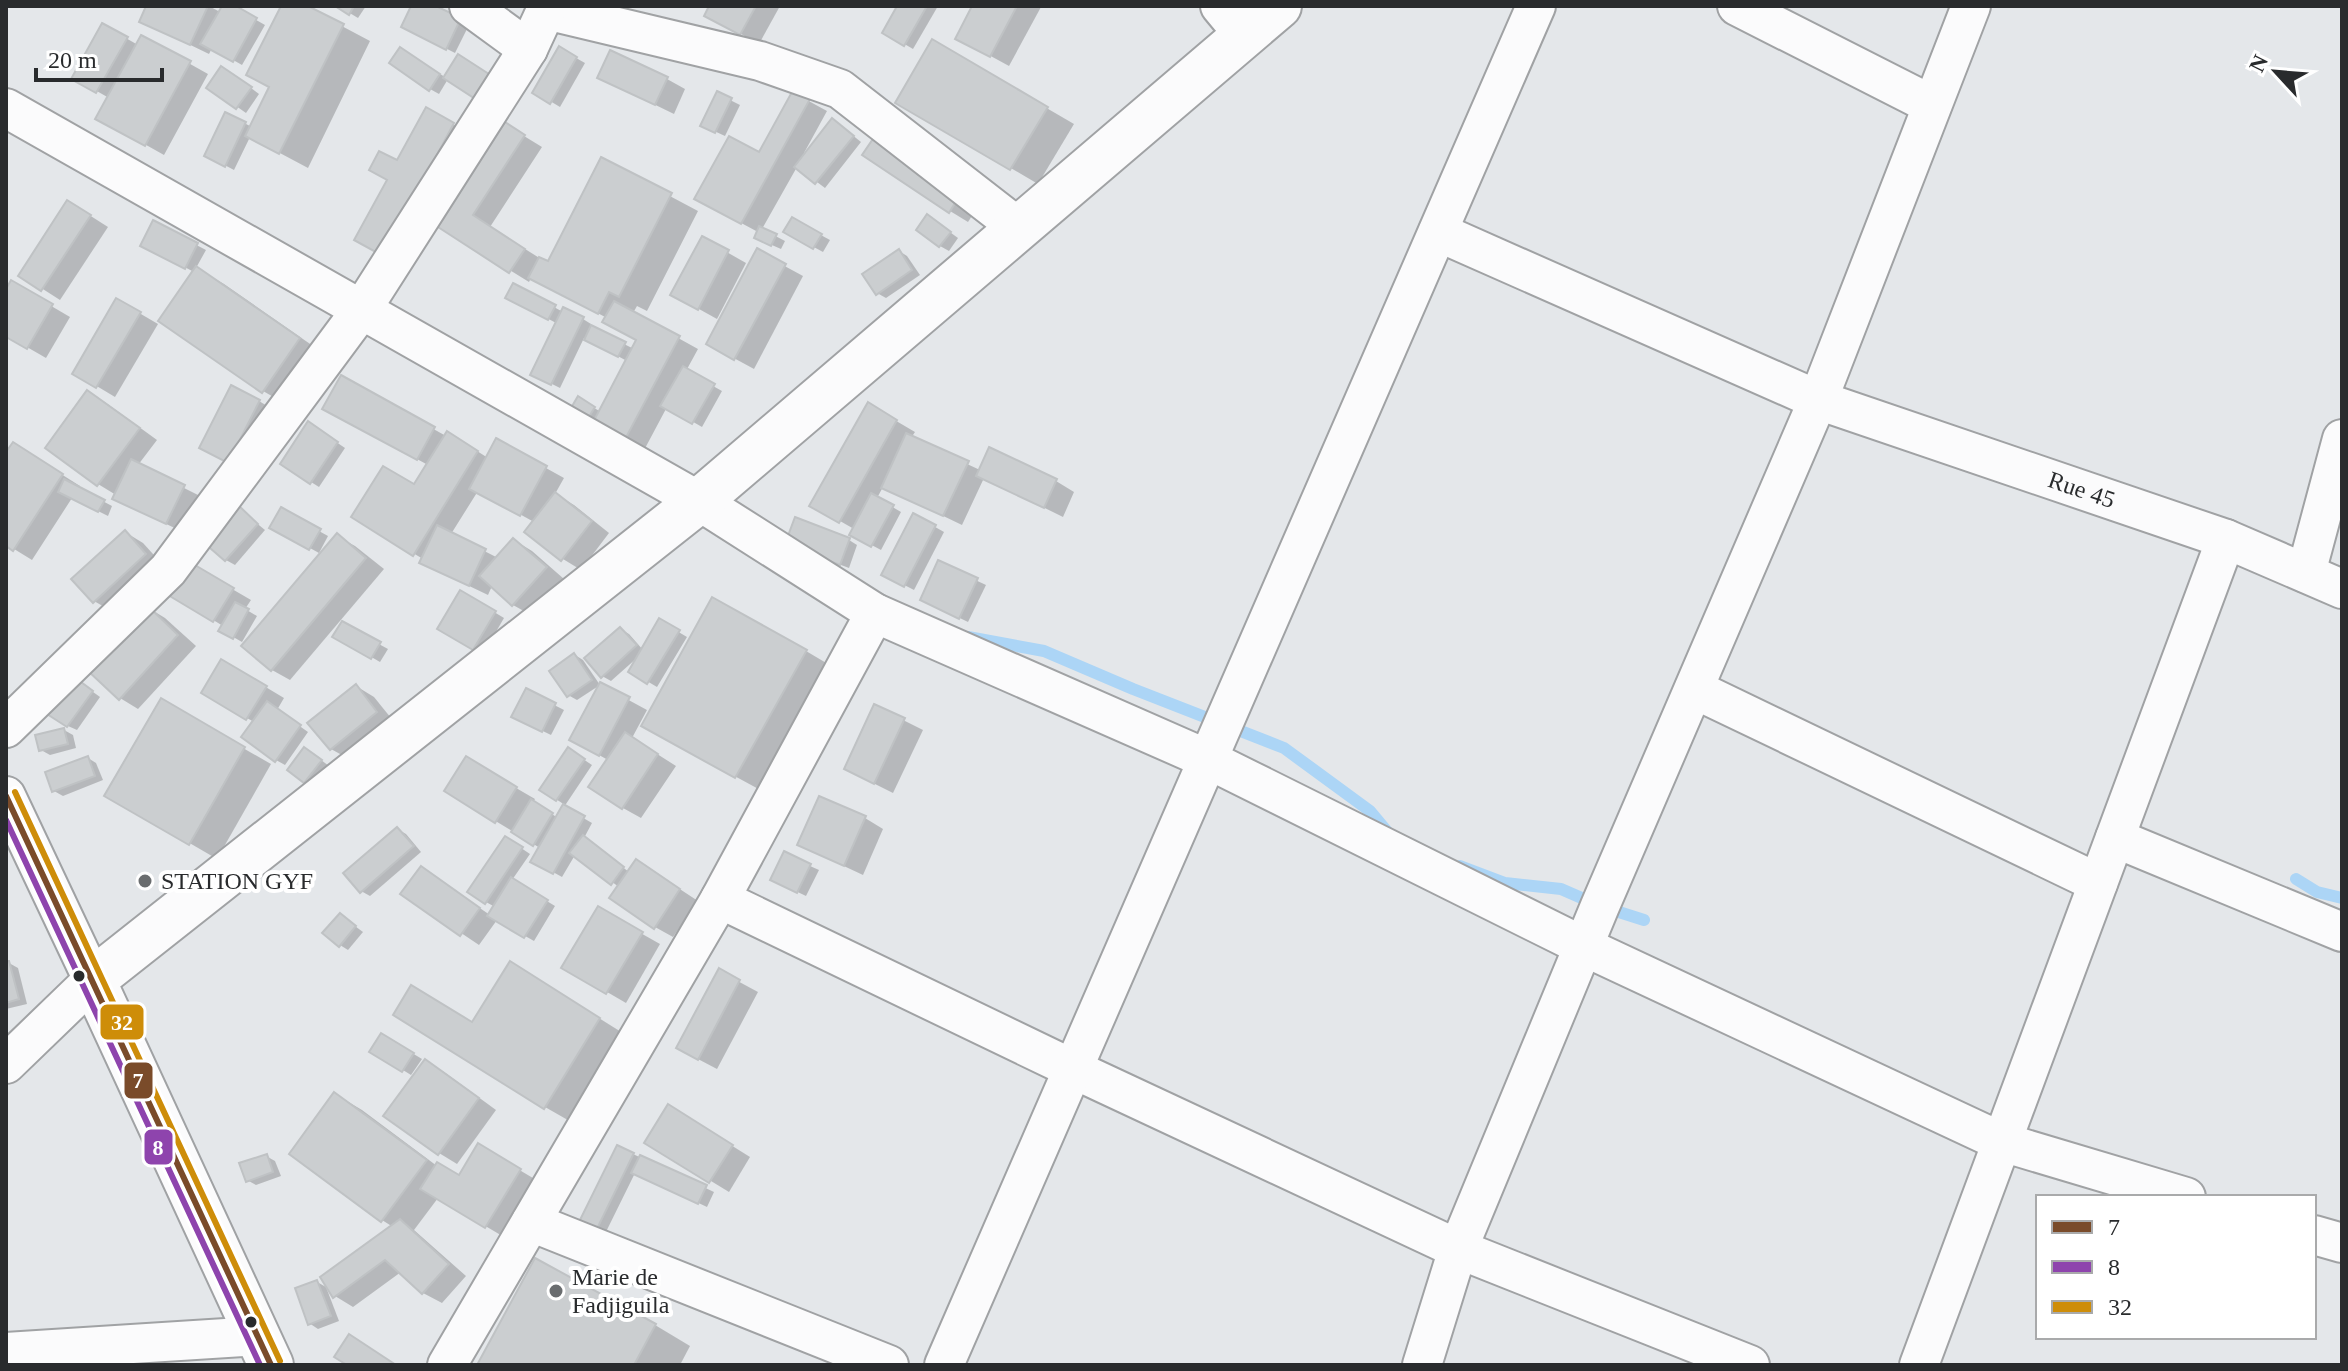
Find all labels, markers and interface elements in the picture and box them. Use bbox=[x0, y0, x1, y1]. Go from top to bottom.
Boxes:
scale bar bbox=[36, 32, 162, 82]
north arrow bbox=[2236, 32, 2316, 112]
text: 20 m bbox=[48, 47, 97, 73]
text: N bbox=[2244, 51, 2273, 76]
street label: Rue 45 bbox=[2045, 466, 2118, 513]
place label: STATION GYF bbox=[161, 868, 313, 894]
marker: STATION GYF bbox=[136, 872, 154, 890]
unlabelled marker bbox=[71, 968, 87, 984]
line badge: 32 bbox=[99, 1003, 145, 1041]
text: 32 bbox=[111, 1010, 133, 1035]
line badge: 7 bbox=[123, 1061, 154, 1100]
text: 7 bbox=[133, 1068, 144, 1093]
line badge: 8 bbox=[143, 1128, 174, 1166]
text: 8 bbox=[153, 1135, 164, 1160]
legend bbox=[2036, 1195, 2316, 1339]
text: 7 bbox=[2108, 1214, 2120, 1240]
text: 8 bbox=[2108, 1254, 2120, 1280]
place label: Marie de Fadjiguila bbox=[572, 1264, 670, 1318]
marker: Marie de Fadjiguila bbox=[547, 1282, 565, 1300]
text: 32 bbox=[2108, 1294, 2132, 1320]
unlabelled marker bbox=[243, 1314, 259, 1330]

